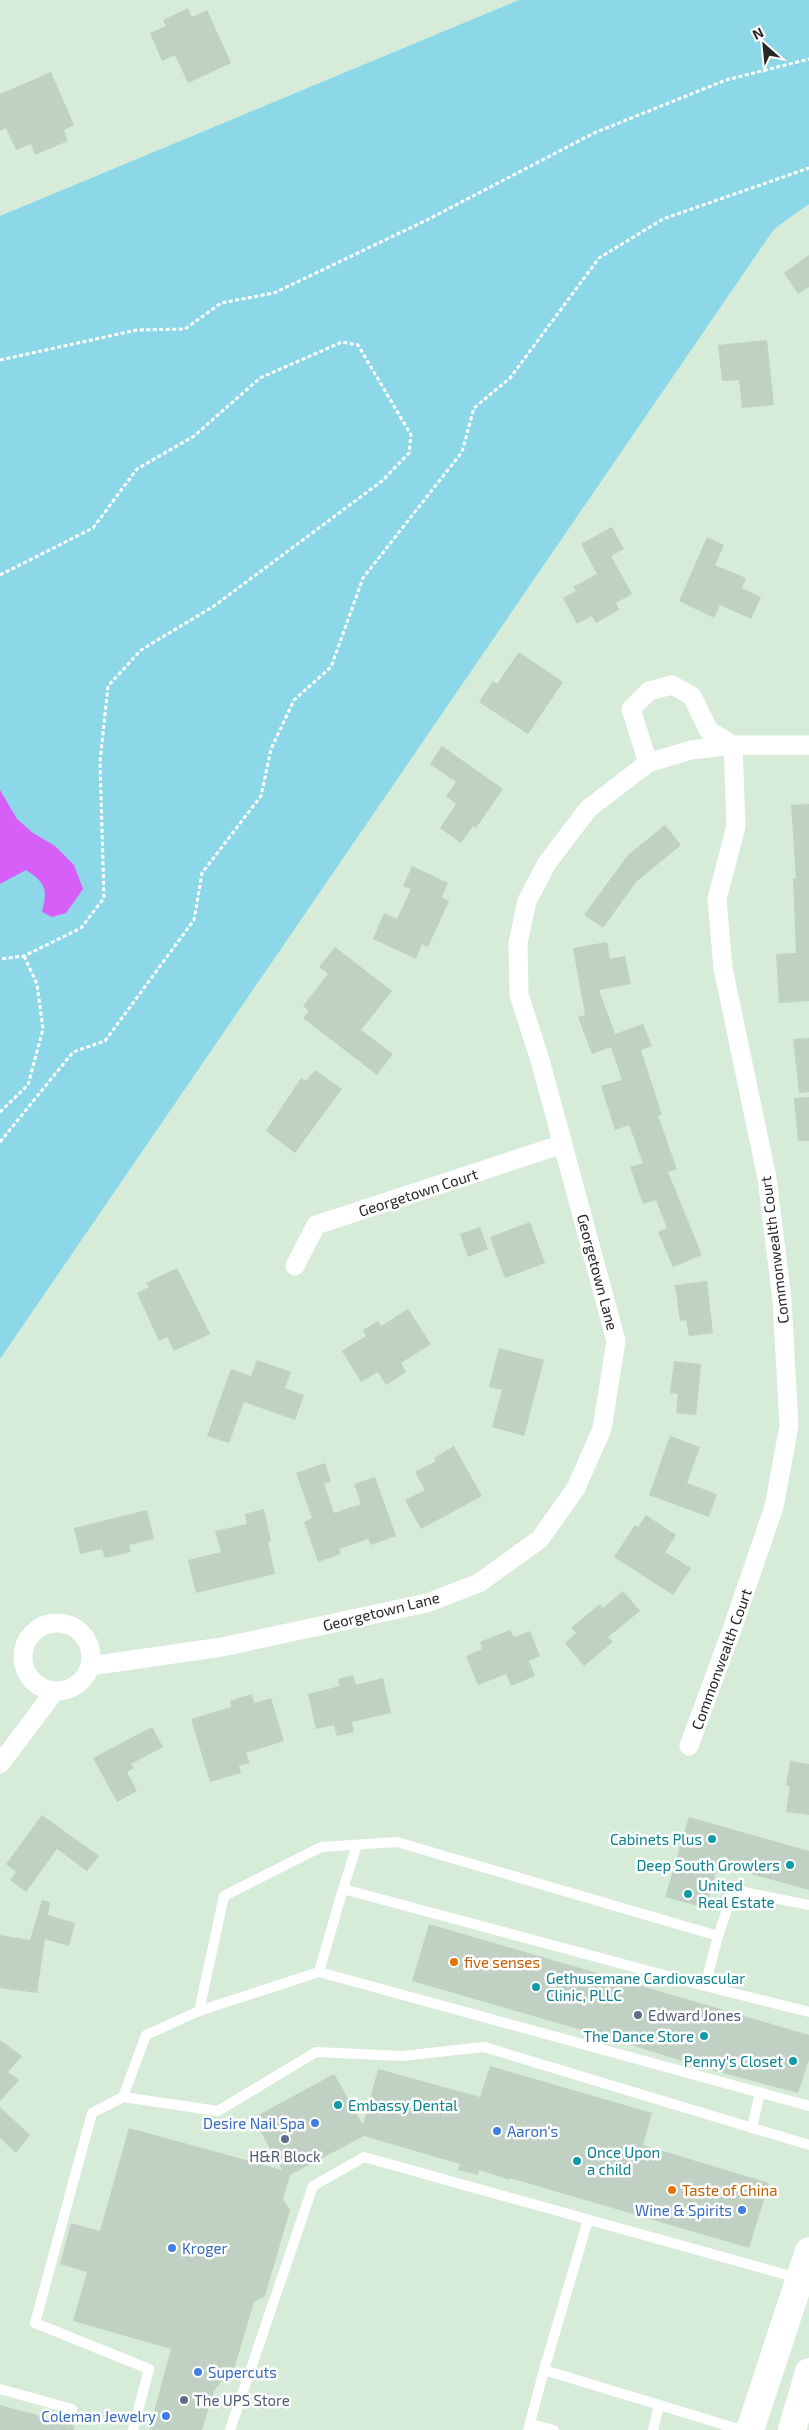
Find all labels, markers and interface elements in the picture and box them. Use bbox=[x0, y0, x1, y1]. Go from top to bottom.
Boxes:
north arrow bbox=[739, 20, 789, 70]
text: N bbox=[750, 23, 766, 43]
street label: Georgetown Court bbox=[356, 1164, 480, 1220]
street label: Commonwealth Court bbox=[756, 1175, 792, 1325]
street label: Georgetown Lane bbox=[574, 1212, 622, 1332]
street label: Commonwealth Court bbox=[687, 1586, 755, 1732]
street label: Georgetown Lane bbox=[321, 1588, 441, 1634]
place label: Cabinets Plus bbox=[610, 1830, 702, 1848]
marker: Cabinets Plus bbox=[706, 1833, 718, 1845]
place label: Deep South Growlers bbox=[636, 1856, 780, 1874]
marker: Deep South Growlers bbox=[784, 1859, 796, 1871]
place label: United Real Estate bbox=[698, 1876, 775, 1911]
marker: United Real Estate bbox=[682, 1888, 694, 1900]
place label: five senses bbox=[464, 1953, 540, 1971]
marker: five senses bbox=[448, 1956, 460, 1968]
place label: Gethusemane Cardiovascular Clinic, PLLC bbox=[546, 1969, 745, 2004]
marker: Gethusemane Cardiovascular Clinic, PLLC bbox=[530, 1981, 542, 1993]
place label: Edward Jones bbox=[648, 2006, 741, 2024]
marker: Edward Jones bbox=[632, 2009, 644, 2021]
place label: The Dance Store bbox=[583, 2027, 694, 2045]
marker: The Dance Store bbox=[698, 2030, 710, 2042]
place label: Penny's Closet bbox=[684, 2052, 783, 2070]
marker: Penny's Closet bbox=[787, 2055, 799, 2067]
place label: Embassy Dental bbox=[348, 2096, 458, 2114]
marker: Embassy Dental bbox=[332, 2099, 344, 2111]
place label: Desire Nail Spa bbox=[203, 2114, 305, 2132]
marker: Desire Nail Spa bbox=[309, 2117, 321, 2129]
place label: Aaron's bbox=[507, 2122, 558, 2140]
marker: Aaron's bbox=[491, 2125, 503, 2137]
marker: H&R Block bbox=[279, 2133, 291, 2145]
place label: Once Upon a child bbox=[587, 2143, 660, 2178]
place label: H&R Block bbox=[249, 2147, 321, 2165]
marker: Once Upon a child bbox=[571, 2155, 583, 2167]
place label: Taste of China bbox=[682, 2181, 777, 2199]
marker: Taste of China bbox=[666, 2184, 678, 2196]
place label: Wine & Spirits bbox=[635, 2201, 732, 2219]
marker: Wine & Spirits bbox=[736, 2204, 748, 2216]
place label: Kroger bbox=[182, 2239, 228, 2257]
marker: Kroger bbox=[166, 2242, 178, 2254]
place label: Supercuts bbox=[208, 2363, 277, 2381]
marker: Supercuts bbox=[192, 2366, 204, 2378]
place label: The UPS Store bbox=[194, 2391, 290, 2409]
marker: The UPS Store bbox=[178, 2394, 190, 2406]
place label: Coleman Jewelry bbox=[41, 2407, 156, 2425]
marker: Coleman Jewelry bbox=[160, 2410, 172, 2422]

